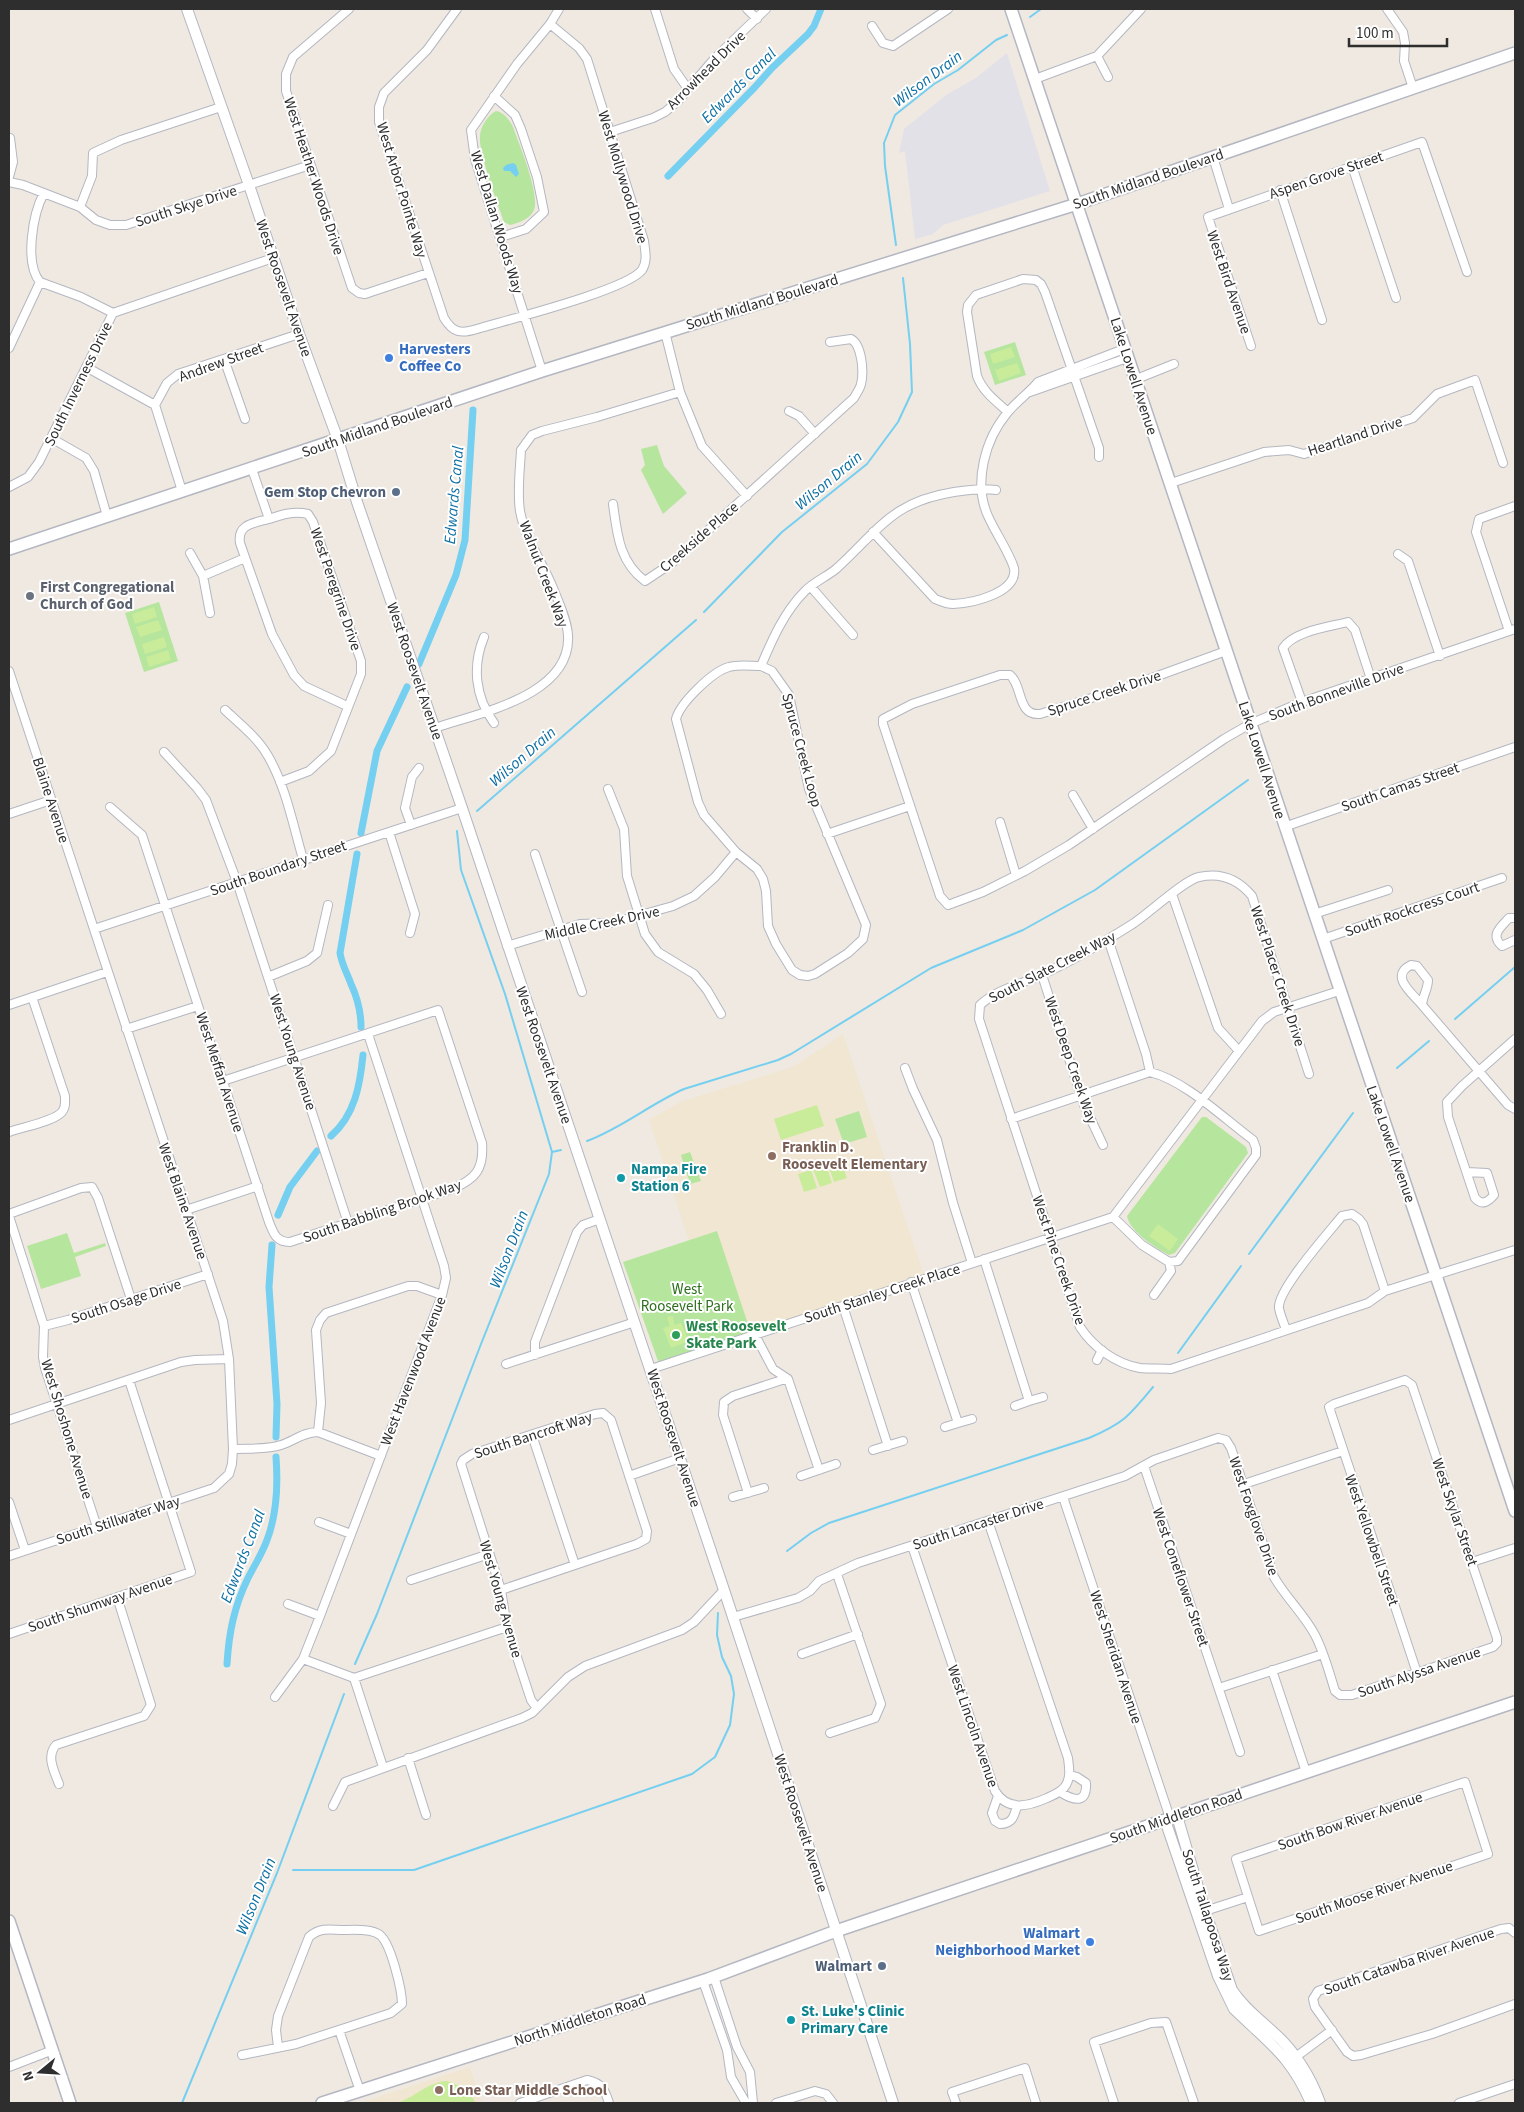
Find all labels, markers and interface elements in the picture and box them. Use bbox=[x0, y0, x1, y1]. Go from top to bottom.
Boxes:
scale bar bbox=[1349, 15, 1446, 47]
text: 100 m bbox=[1356, 23, 1394, 44]
street label: Arrowhead Drive bbox=[662, 26, 751, 115]
water label: Edwards Canal bbox=[696, 43, 781, 128]
water label: Wilson Drain bbox=[888, 45, 967, 112]
street label: West Heather Woods Drive bbox=[278, 95, 349, 258]
street label: West Mollywood Drive bbox=[592, 108, 653, 246]
street label: West Arbor Pointe Way bbox=[371, 120, 432, 261]
street label: South Midland Boulevard bbox=[1070, 144, 1226, 215]
street label: Aspen Grove Street bbox=[1266, 146, 1386, 205]
street label: West Dallan Woods Way bbox=[465, 148, 528, 296]
street label: South Skye Drive bbox=[133, 180, 240, 233]
street label: West Roosevelt Avenue bbox=[250, 217, 317, 360]
street label: West Bird Avenue bbox=[1201, 227, 1256, 337]
street label: South Midland Boulevard bbox=[683, 269, 841, 336]
street label: Lake Lowell Avenue bbox=[1105, 315, 1162, 438]
street label: South Inverness Drive bbox=[39, 318, 118, 450]
street label: Andrew Street bbox=[176, 337, 266, 387]
place label: Harvesters Coffee Co bbox=[399, 339, 471, 377]
marker: Harvesters Coffee Co bbox=[383, 352, 395, 364]
street label: South Midland Boulevard bbox=[299, 392, 455, 463]
street label: Heartland Drive bbox=[1305, 411, 1405, 462]
water label: Edwards Canal bbox=[439, 445, 469, 545]
water label: Wilson Drain bbox=[790, 446, 867, 515]
place label: Gem Stop Chevron bbox=[264, 482, 386, 503]
marker: Gem Stop Chevron bbox=[390, 486, 402, 498]
street label: Creekside Place bbox=[655, 497, 743, 578]
street label: Walnut Creek Way bbox=[514, 518, 573, 630]
street label: West Peregrine Drive bbox=[305, 525, 366, 653]
place label: First Congregational Church of God bbox=[40, 577, 175, 615]
marker: First Congregational Church of God bbox=[24, 590, 36, 602]
street label: West Roosevelt Avenue bbox=[381, 600, 448, 743]
street label: South Bonneville Drive bbox=[1266, 658, 1407, 727]
street label: Spruce Creek Drive bbox=[1045, 665, 1164, 722]
street label: Spruce Creek Loop bbox=[776, 691, 827, 809]
street label: Lake Lowell Avenue bbox=[1233, 699, 1290, 822]
water label: Wilson Drain bbox=[485, 722, 561, 792]
street label: Blaine Avenue bbox=[27, 755, 74, 846]
street label: South Camas Street bbox=[1338, 757, 1462, 818]
street label: South Boundary Street bbox=[207, 835, 349, 902]
street label: South Rockcress Court bbox=[1342, 877, 1482, 942]
street label: Middle Creek Drive bbox=[543, 901, 661, 946]
street label: West Placer Creek Drive bbox=[1245, 903, 1310, 1049]
street label: South Slate Creek Way bbox=[985, 926, 1119, 1009]
street label: West Roosevelt Avenue bbox=[510, 984, 577, 1127]
street label: West Young Avenue bbox=[264, 991, 321, 1113]
street label: West Deep Creek Way bbox=[1039, 994, 1102, 1127]
street label: West Meffan Avenue bbox=[190, 1009, 249, 1135]
street label: Lake Lowell Avenue bbox=[1361, 1083, 1420, 1206]
place label: Franklin D. Roosevelt Elementary bbox=[782, 1137, 927, 1175]
street label: West Blaine Avenue bbox=[153, 1140, 212, 1262]
marker: Franklin D. Roosevelt Elementary bbox=[766, 1150, 778, 1162]
place label: Nampa Fire Station 6 bbox=[631, 1159, 707, 1197]
marker: Nampa Fire Station 6 bbox=[615, 1172, 627, 1184]
street label: South Babbling Brook Way bbox=[300, 1174, 464, 1248]
street label: West Pine Creek Drive bbox=[1027, 1193, 1091, 1328]
water label: Wilson Drain bbox=[484, 1207, 534, 1291]
street label: South Stanley Creek Place bbox=[801, 1258, 963, 1329]
street label: South Osage Drive bbox=[68, 1274, 184, 1329]
park label: West Roosevelt Park bbox=[641, 1279, 734, 1317]
street label: West Havenwood Avenue bbox=[375, 1294, 452, 1449]
place label: West Roosevelt Skate Park bbox=[686, 1316, 787, 1354]
marker: West Roosevelt Skate Park bbox=[670, 1329, 682, 1341]
street label: West Shoshone Avenue bbox=[35, 1357, 98, 1502]
street label: West Roosevelt Avenue bbox=[641, 1366, 706, 1510]
street label: South Bancroft Way bbox=[471, 1406, 595, 1464]
street label: West Foxglove Drive bbox=[1223, 1454, 1284, 1578]
street label: West Skylar Street bbox=[1426, 1455, 1483, 1569]
street label: West Yellowbell Street bbox=[1339, 1472, 1404, 1609]
street label: South Stillwater Way bbox=[53, 1491, 183, 1550]
street label: South Lancaster Drive bbox=[910, 1493, 1046, 1556]
street label: West Coneflower Street bbox=[1147, 1505, 1214, 1650]
water label: Edwards Canal bbox=[215, 1507, 271, 1606]
street label: West Young Avenue bbox=[474, 1538, 527, 1660]
street label: South Shumway Avenue bbox=[25, 1569, 175, 1638]
street label: West Sheridan Avenue bbox=[1084, 1588, 1147, 1727]
street label: South Alyssa Avenue bbox=[1355, 1642, 1484, 1703]
street label: West Lincoln Avenue bbox=[942, 1662, 1003, 1790]
street label: West Roosevelt Avenue bbox=[768, 1751, 833, 1895]
street label: South Middleton Road bbox=[1107, 1784, 1245, 1849]
street label: South Bow River Avenue bbox=[1275, 1787, 1426, 1856]
street label: South Tallapoosa Way bbox=[1176, 1846, 1239, 1984]
water label: Wilson Drain bbox=[230, 1854, 281, 1938]
street label: South Moose River Avenue bbox=[1293, 1856, 1456, 1929]
street label: South Catawba River Avenue bbox=[1321, 1922, 1497, 2001]
place label: Walmart Neighborhood Market bbox=[935, 1923, 1080, 1961]
marker: Walmart Neighborhood Market bbox=[1084, 1936, 1096, 1948]
place label: Walmart bbox=[815, 1956, 872, 1977]
marker: Walmart bbox=[876, 1960, 888, 1972]
street label: North Middleton Road bbox=[511, 1989, 649, 2052]
place label: St. Luke's Clinic Primary Care bbox=[801, 2001, 904, 2039]
marker: St. Luke's Clinic Primary Care bbox=[785, 2014, 797, 2026]
north arrow bbox=[15, 2047, 65, 2097]
text: N bbox=[18, 2068, 40, 2083]
place label: Lone Star Middle School bbox=[449, 2080, 608, 2101]
marker: Lone Star Middle School bbox=[433, 2084, 445, 2096]

